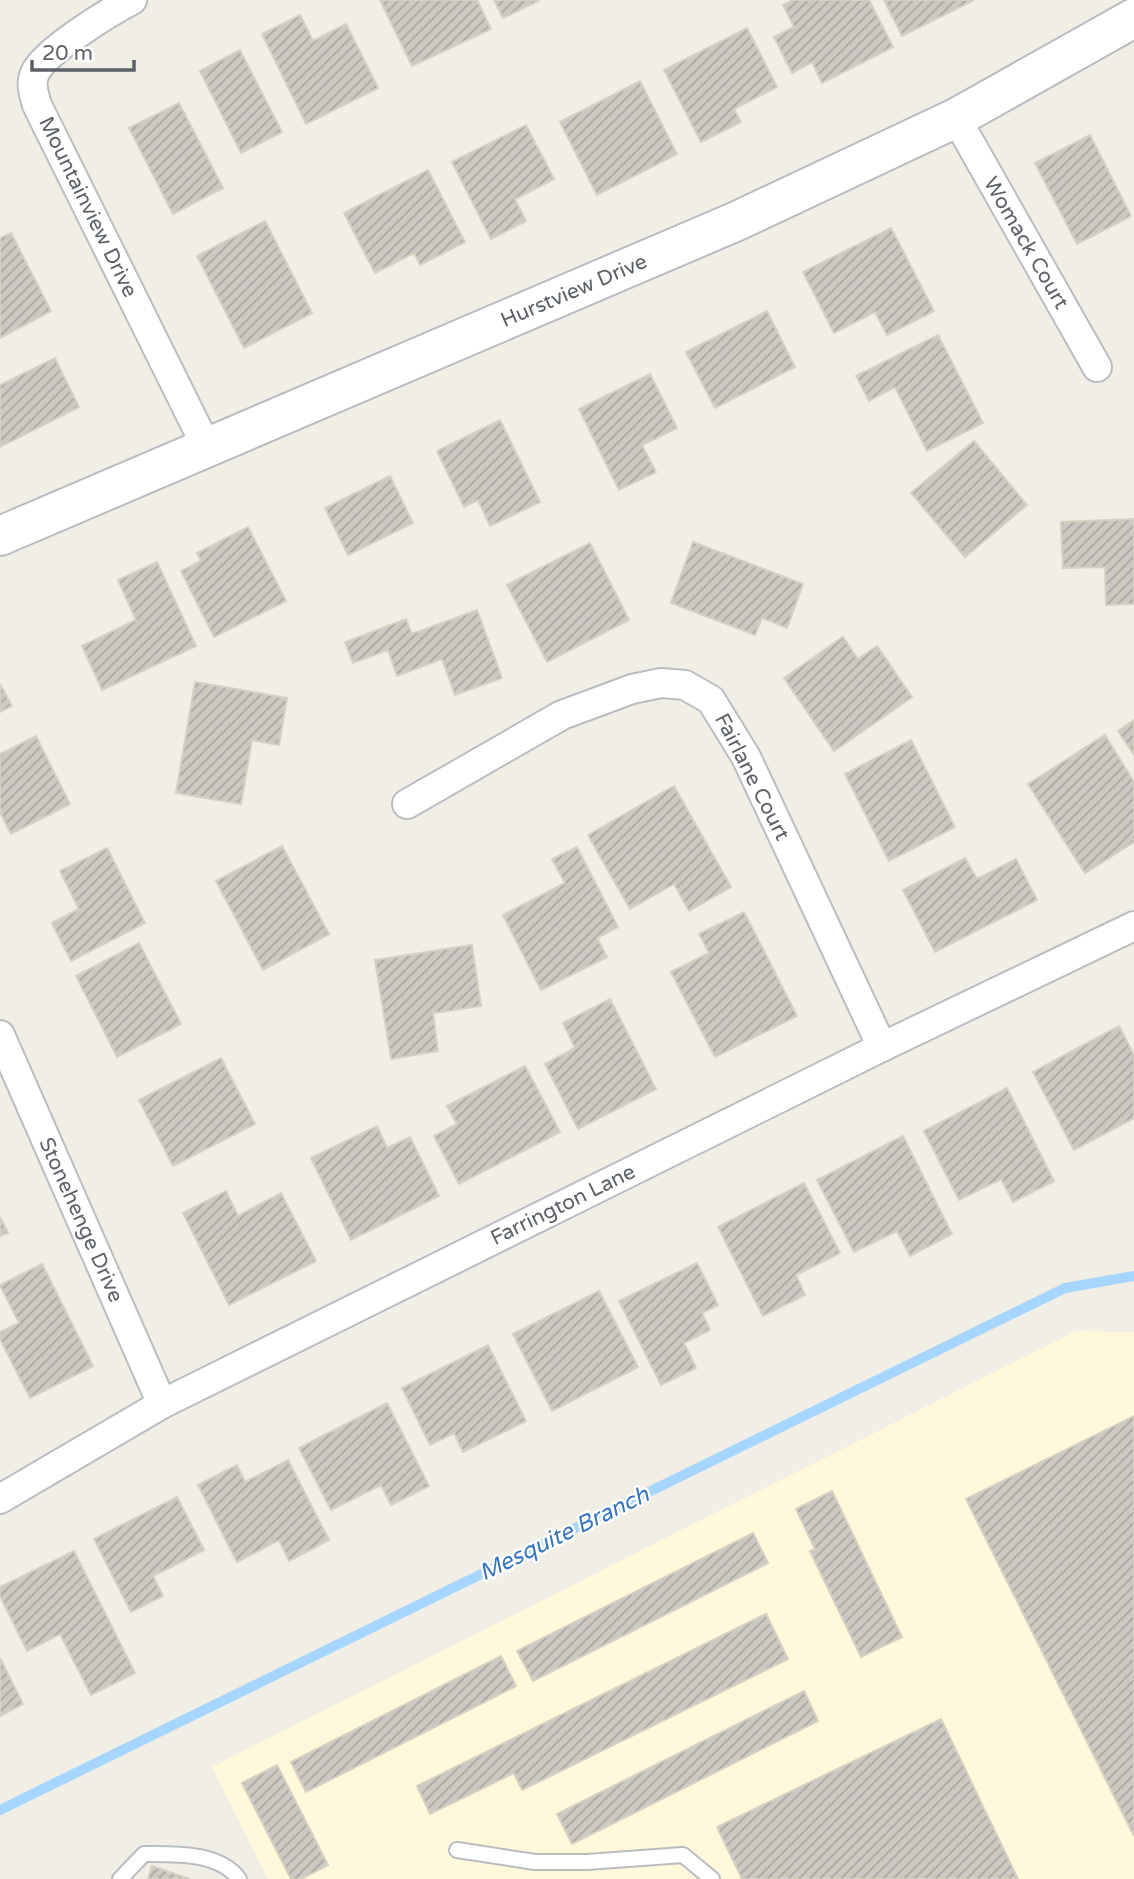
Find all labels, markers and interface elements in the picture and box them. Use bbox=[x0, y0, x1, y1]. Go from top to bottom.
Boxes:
scale bar bbox=[32, 28, 133, 72]
text: 20 m bbox=[42, 41, 93, 66]
street label: Mountainview Drive bbox=[33, 113, 143, 301]
street label: Womack Court bbox=[978, 173, 1074, 313]
street label: Hurstview Drive bbox=[497, 249, 651, 333]
street label: Fairlane Court bbox=[709, 709, 795, 845]
street label: Stonehenge Drive bbox=[33, 1134, 129, 1306]
street label: Farrington Lane bbox=[487, 1159, 639, 1251]
water label: Mesquite Branch bbox=[474, 1480, 654, 1587]

